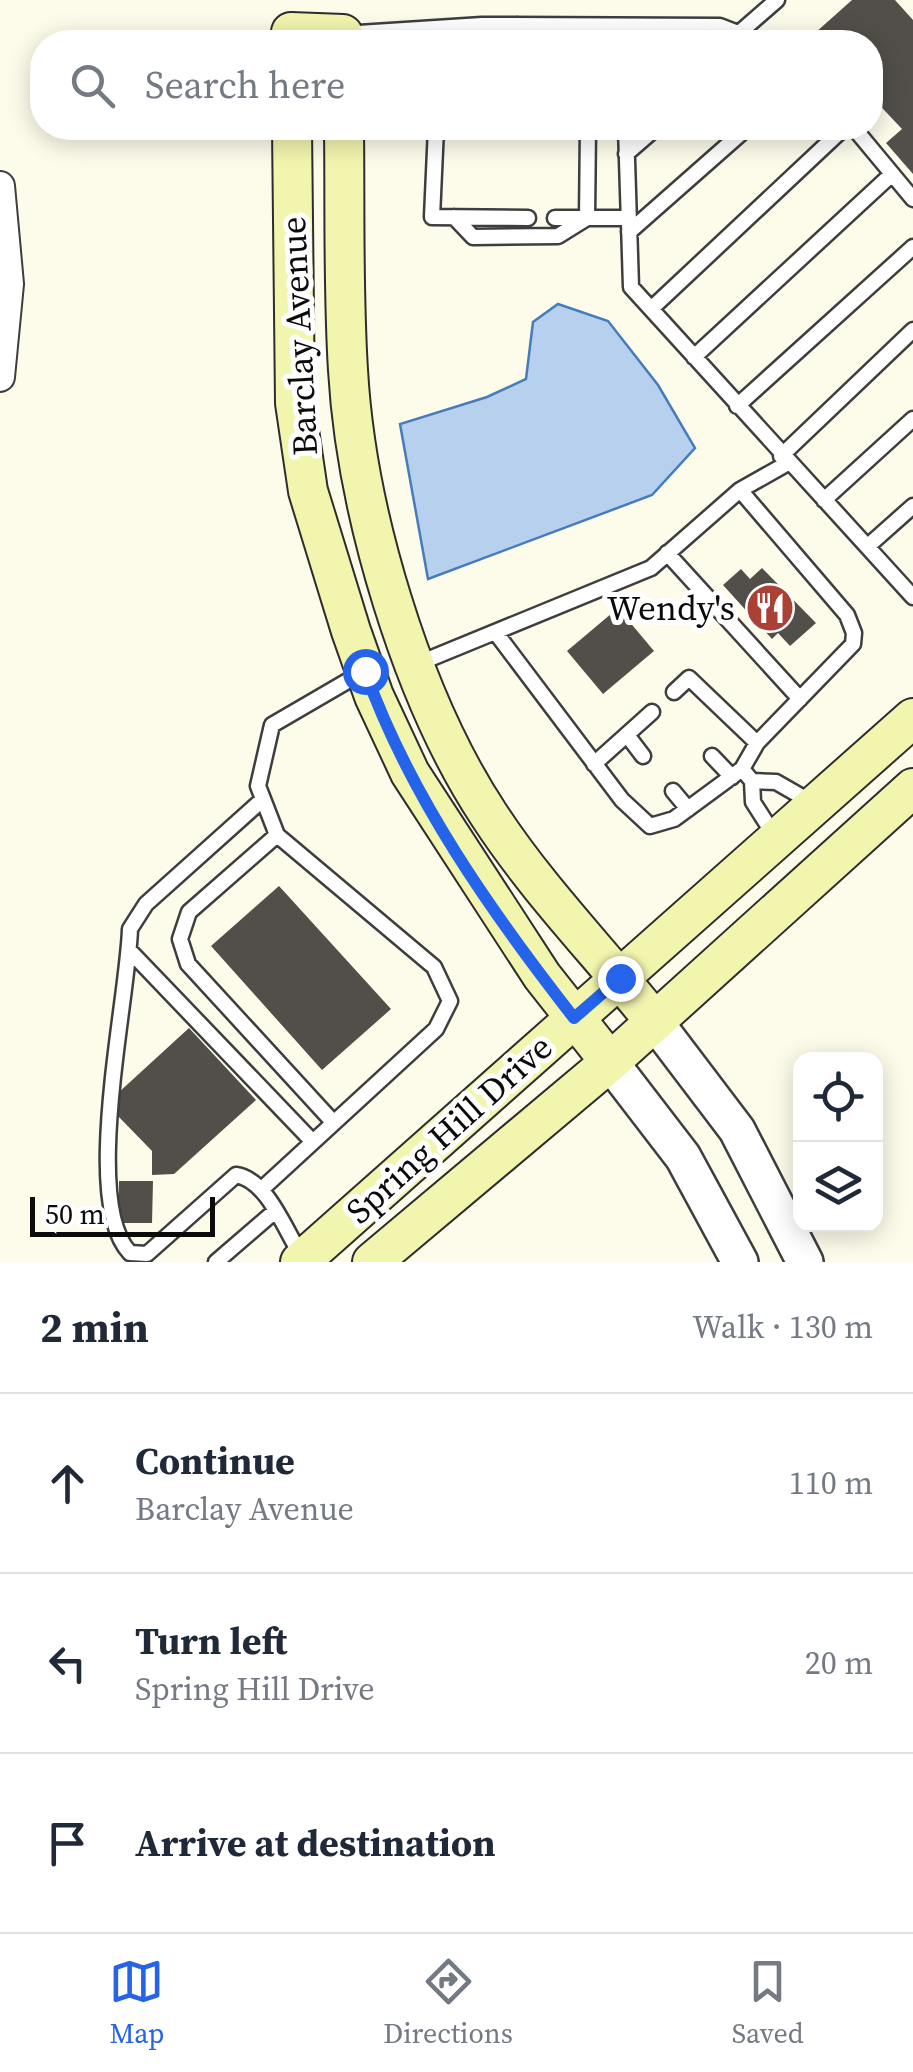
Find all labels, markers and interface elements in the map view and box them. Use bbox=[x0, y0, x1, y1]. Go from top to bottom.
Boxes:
search box bbox=[30, 30, 883, 140]
icon: search bbox=[65, 58, 120, 113]
text: Search here bbox=[145, 59, 345, 111]
street label: Barclay Avenue bbox=[269, 215, 329, 457]
restaurant icon: Wendy's bbox=[744, 582, 796, 634]
place label: Wendy's bbox=[607, 584, 735, 632]
route start bbox=[343, 649, 389, 695]
route end bbox=[598, 956, 644, 1002]
street label: Spring Hill Drive bbox=[336, 1023, 562, 1235]
map controls bbox=[793, 1052, 883, 1232]
button: locate bbox=[793, 1052, 883, 1142]
button: layers bbox=[793, 1142, 883, 1232]
scale bar bbox=[30, 1192, 215, 1236]
text: 50 m bbox=[45, 1195, 105, 1233]
text: 2 min bbox=[40, 1298, 149, 1356]
text: Walk · 130 m bbox=[692, 1305, 873, 1349]
text: Continue bbox=[135, 1435, 295, 1487]
icon: ahead bbox=[40, 1456, 95, 1511]
text: 110 m bbox=[789, 1461, 873, 1505]
text: Barclay Avenue bbox=[135, 1487, 354, 1531]
text: Turn left bbox=[135, 1615, 287, 1667]
icon: left bbox=[40, 1636, 95, 1691]
text: 20 m bbox=[805, 1641, 873, 1685]
text: Spring Hill Drive bbox=[135, 1667, 375, 1711]
icon: arrive bbox=[40, 1816, 95, 1871]
text: Arrive at destination bbox=[135, 1817, 496, 1869]
tab: Map bbox=[109, 1954, 164, 2052]
tab: Directions bbox=[383, 1954, 513, 2052]
tab: Saved bbox=[732, 1954, 804, 2052]

